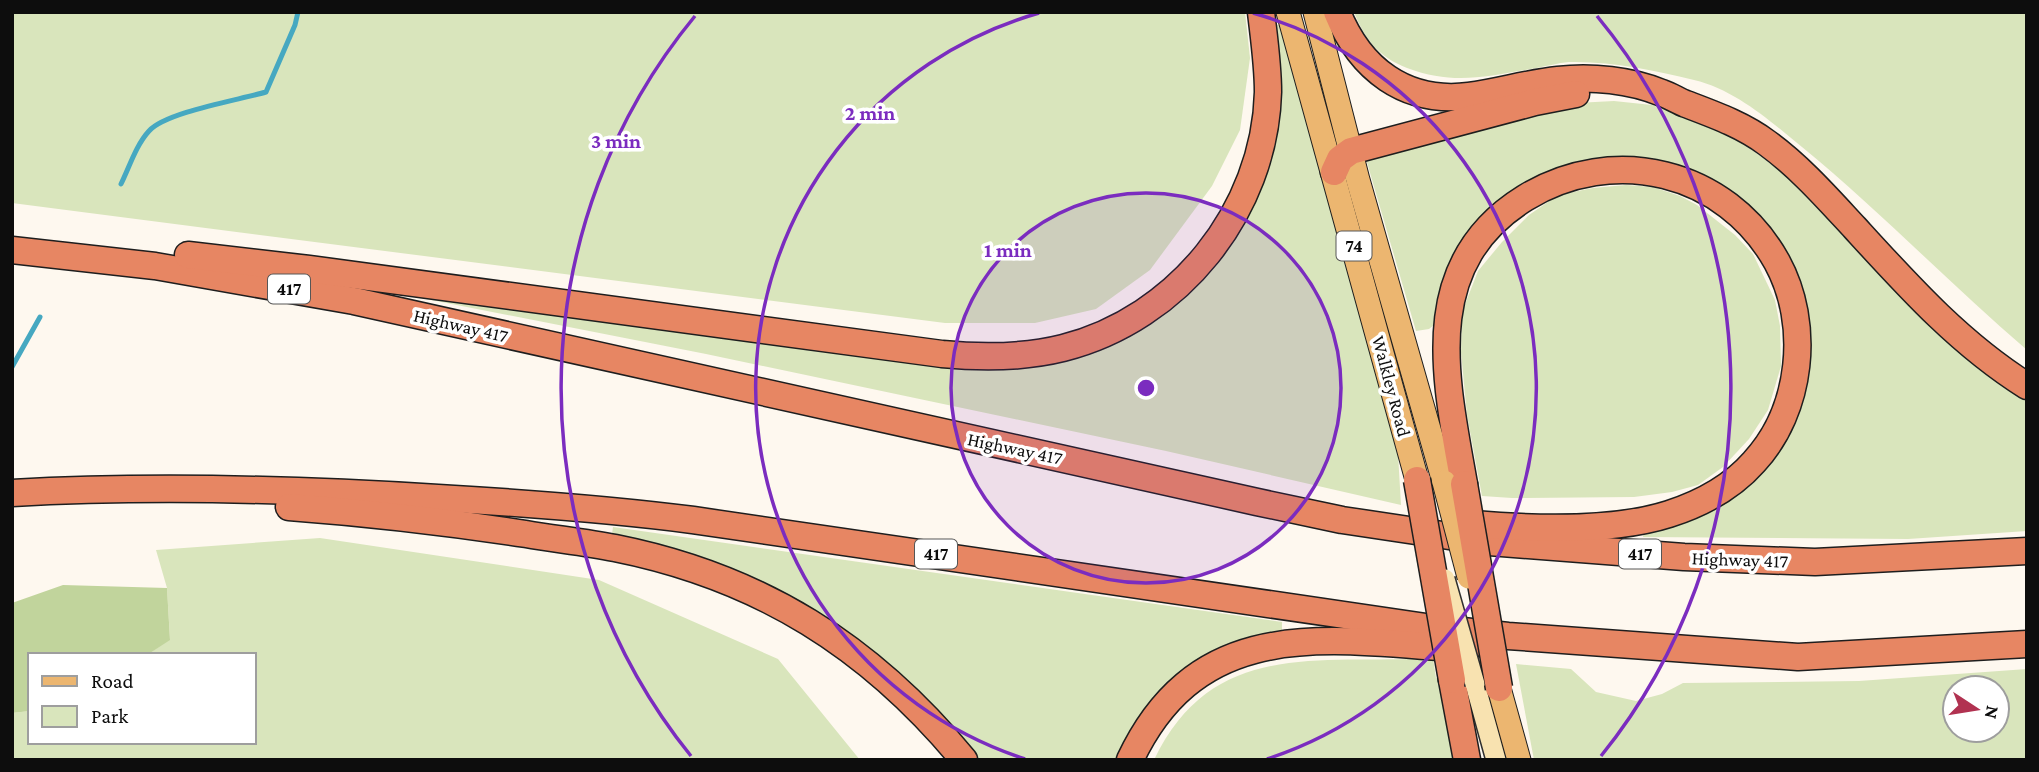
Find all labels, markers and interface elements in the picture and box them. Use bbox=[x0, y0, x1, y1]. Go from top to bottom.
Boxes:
text: 2 min bbox=[845, 101, 895, 125]
text: 3 min bbox=[591, 129, 641, 153]
road number: 74 bbox=[1336, 232, 1372, 260]
text: 1 min bbox=[984, 238, 1032, 262]
road number: 417 bbox=[268, 274, 310, 304]
street label: Highway 417 bbox=[412, 304, 510, 347]
street label: Walkley Road bbox=[1368, 333, 1415, 439]
centre of rings bbox=[1134, 376, 1158, 400]
street label: Highway 417 bbox=[966, 428, 1064, 469]
road number: 417 bbox=[915, 540, 957, 568]
road number: 417 bbox=[1619, 540, 1661, 568]
street label: Highway 417 bbox=[1691, 547, 1789, 572]
legend bbox=[28, 653, 256, 744]
text: Road bbox=[91, 669, 134, 693]
north arrow bbox=[1941, 674, 2011, 744]
text: Park bbox=[91, 704, 128, 728]
text: N bbox=[1981, 704, 2004, 721]

